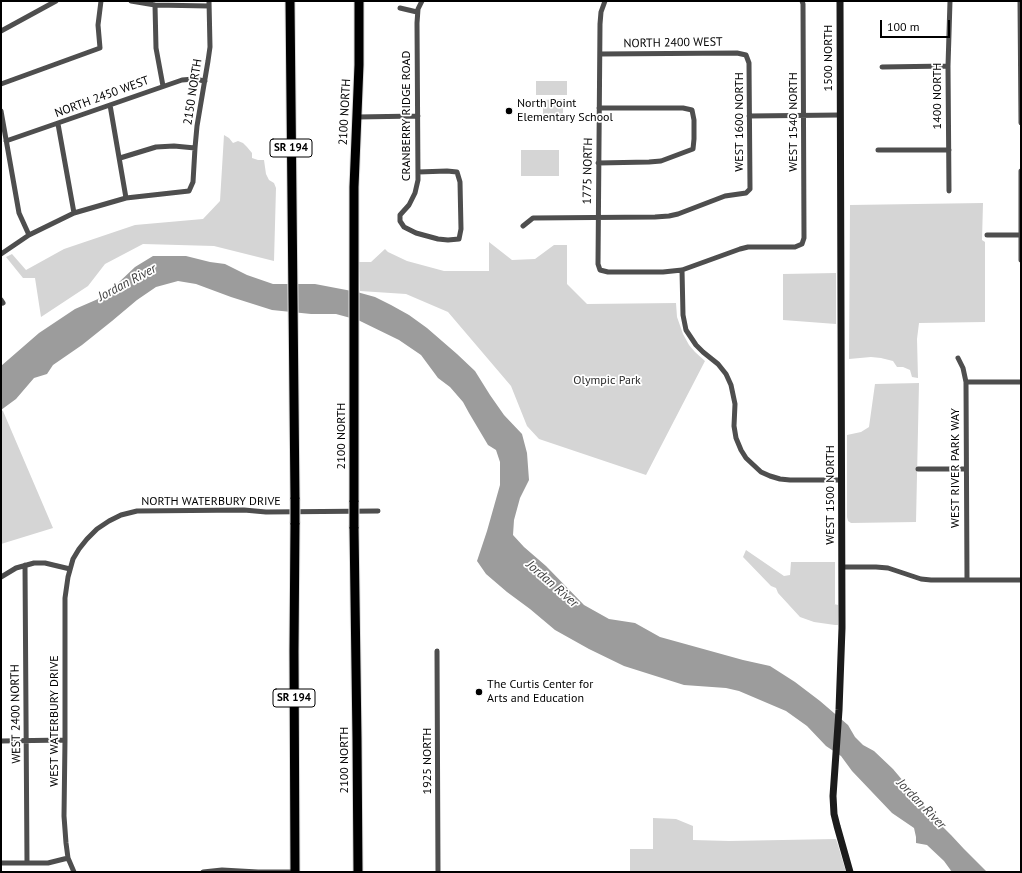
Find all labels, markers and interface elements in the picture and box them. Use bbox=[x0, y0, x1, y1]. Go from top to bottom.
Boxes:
scale bar bbox=[882, 12, 952, 38]
text: 100 m bbox=[887, 19, 920, 34]
street label: 1500 NORTH bbox=[822, 25, 836, 91]
street label: NORTH 2400 WEST bbox=[623, 35, 723, 51]
street label: CRANBERRY RIDGE ROAD bbox=[400, 51, 414, 181]
street label: 2150 NORTH bbox=[181, 58, 205, 126]
street label: 1400 NORTH bbox=[931, 63, 945, 129]
street label: WEST 1600 NORTH bbox=[733, 72, 747, 172]
street label: WEST 1540 NORTH bbox=[787, 72, 801, 172]
street label: NORTH 2450 WEST bbox=[53, 73, 151, 121]
street label: 2100 NORTH bbox=[336, 78, 354, 146]
place label: North Point Elementary School bbox=[517, 97, 613, 125]
marker: North Point Elementary School bbox=[504, 106, 514, 116]
street label: 1775 NORTH bbox=[580, 137, 596, 205]
road number: SR 194 bbox=[270, 139, 312, 157]
water label: Jordan River bbox=[95, 261, 159, 305]
park label: Olympic Park bbox=[573, 374, 641, 388]
street label: 2100 NORTH bbox=[335, 403, 349, 469]
street label: WEST RIVER PARK WAY bbox=[949, 408, 963, 528]
street label: WEST 1500 NORTH bbox=[824, 445, 838, 545]
street label: NORTH WATERBURY DRIVE bbox=[141, 495, 281, 509]
water label: Jordan River bbox=[523, 557, 581, 611]
street label: WEST WATERBURY DRIVE bbox=[48, 655, 62, 787]
street label: WEST 2400 NORTH bbox=[8, 664, 24, 764]
place label: The Curtis Center for Arts and Education bbox=[487, 678, 593, 706]
marker: The Curtis Center for Arts and Education bbox=[474, 687, 484, 697]
road number: SR 194 bbox=[273, 689, 315, 707]
street label: 2100 NORTH bbox=[338, 727, 352, 793]
street label: 1925 NORTH bbox=[421, 728, 435, 794]
water label: Jordan River bbox=[893, 776, 949, 832]

